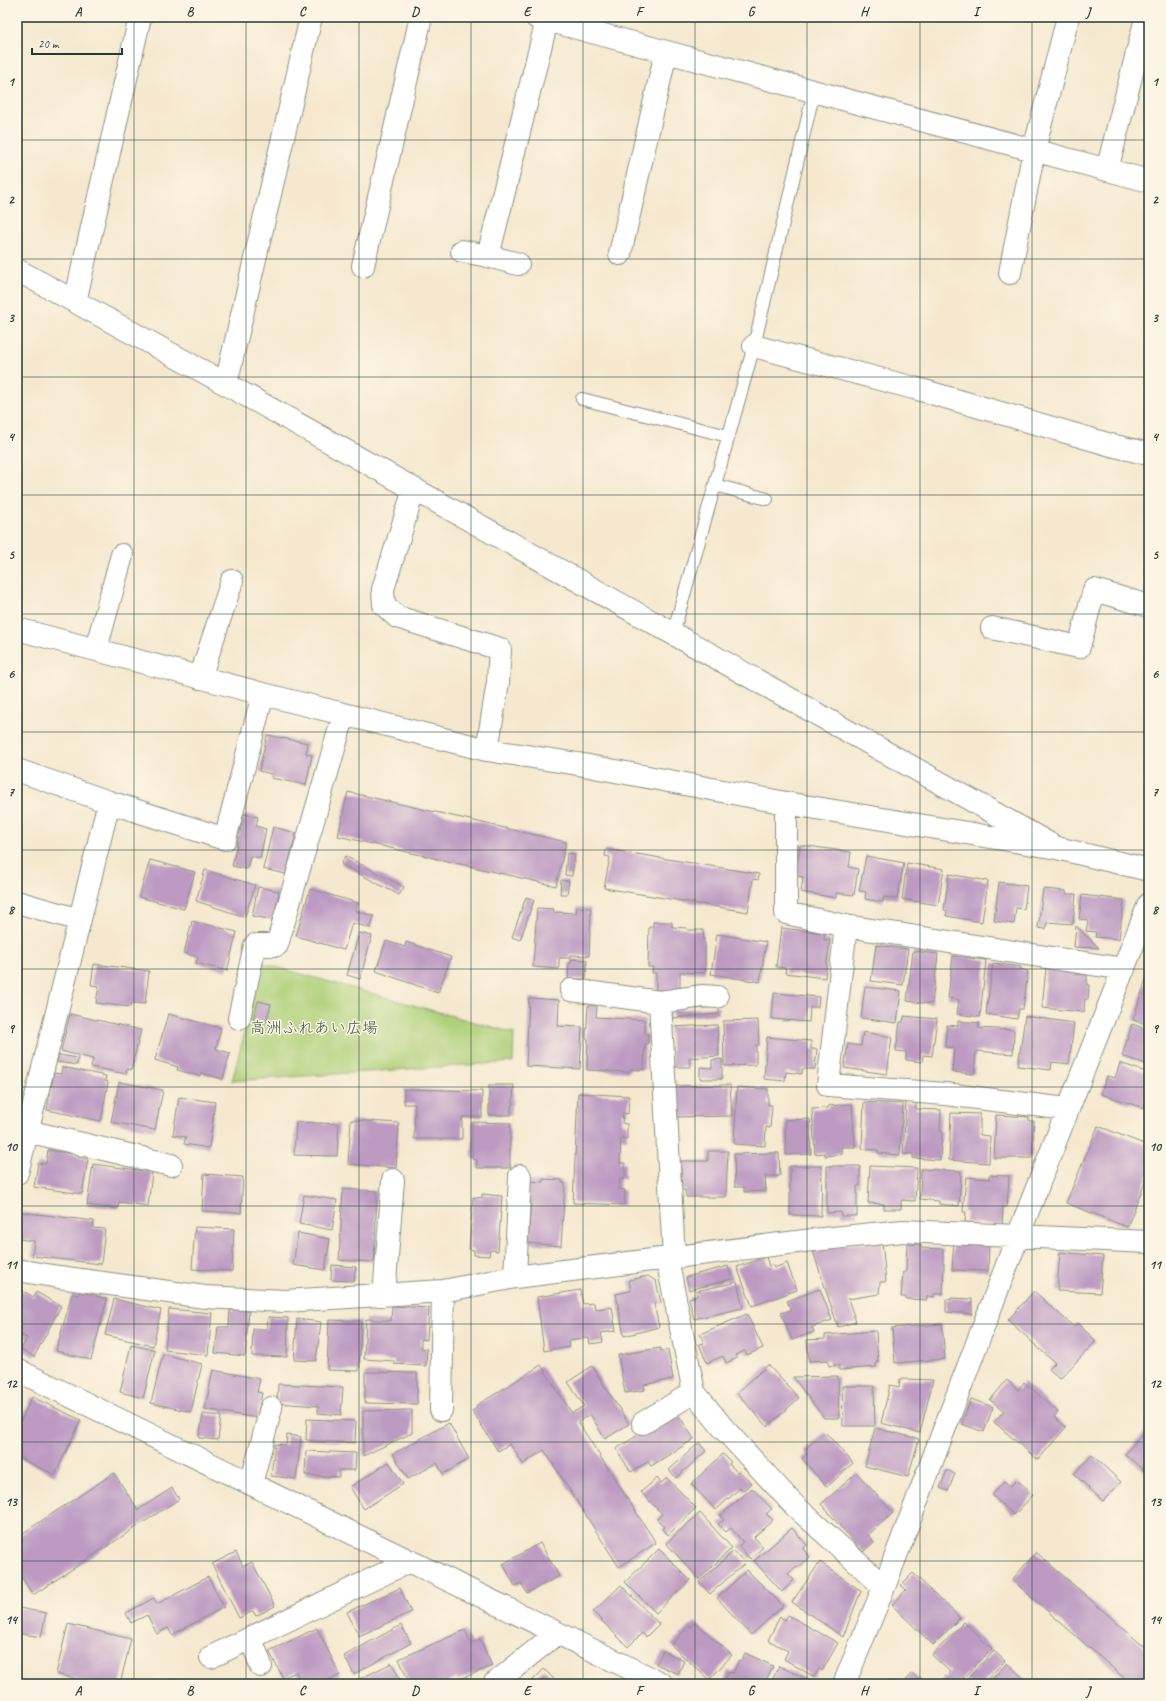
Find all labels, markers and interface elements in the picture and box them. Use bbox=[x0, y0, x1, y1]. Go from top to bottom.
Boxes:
text: A bbox=[75, 4, 83, 20]
text: B bbox=[187, 4, 195, 20]
text: C bbox=[299, 4, 307, 20]
text: D bbox=[411, 4, 420, 20]
text: E bbox=[524, 4, 533, 20]
text: F bbox=[636, 4, 645, 20]
text: G bbox=[748, 4, 756, 20]
text: H bbox=[860, 4, 870, 20]
text: I bbox=[973, 4, 982, 20]
text: J bbox=[1085, 4, 1092, 20]
scale bar bbox=[32, 30, 122, 56]
text: 20 m bbox=[38, 36, 60, 52]
text: 1 bbox=[8, 74, 16, 90]
text: 1 bbox=[1152, 74, 1160, 90]
text: 2 bbox=[8, 192, 15, 208]
text: 2 bbox=[1152, 192, 1159, 208]
text: 3 bbox=[8, 310, 15, 326]
text: 3 bbox=[1152, 310, 1159, 326]
text: 4 bbox=[8, 429, 16, 445]
text: 4 bbox=[1152, 429, 1160, 445]
text: 5 bbox=[8, 547, 15, 563]
text: 5 bbox=[1152, 547, 1159, 563]
text: 6 bbox=[8, 666, 15, 682]
text: 6 bbox=[1152, 666, 1159, 682]
text: 7 bbox=[8, 784, 15, 800]
text: 7 bbox=[1152, 784, 1159, 800]
text: 8 bbox=[8, 902, 16, 918]
text: 8 bbox=[1152, 902, 1160, 918]
park label: 高洲ふれあい広場 bbox=[250, 1018, 378, 1038]
text: 9 bbox=[8, 1021, 15, 1037]
text: 9 bbox=[1152, 1021, 1159, 1037]
text: 10 bbox=[5, 1139, 18, 1155]
text: 10 bbox=[1149, 1139, 1162, 1155]
text: 11 bbox=[5, 1257, 19, 1273]
text: 11 bbox=[1149, 1257, 1163, 1273]
text: 12 bbox=[5, 1376, 18, 1392]
text: 12 bbox=[1149, 1376, 1162, 1392]
text: 13 bbox=[5, 1494, 18, 1510]
text: 13 bbox=[1149, 1494, 1162, 1510]
text: 14 bbox=[5, 1612, 19, 1628]
text: 14 bbox=[1149, 1612, 1163, 1628]
text: A bbox=[75, 1683, 83, 1699]
text: B bbox=[187, 1683, 195, 1699]
text: C bbox=[299, 1683, 307, 1699]
text: D bbox=[411, 1683, 420, 1699]
text: E bbox=[524, 1683, 533, 1699]
text: F bbox=[636, 1683, 645, 1699]
text: G bbox=[748, 1683, 756, 1699]
text: H bbox=[860, 1683, 870, 1699]
text: I bbox=[973, 1683, 982, 1699]
text: J bbox=[1085, 1683, 1092, 1699]

